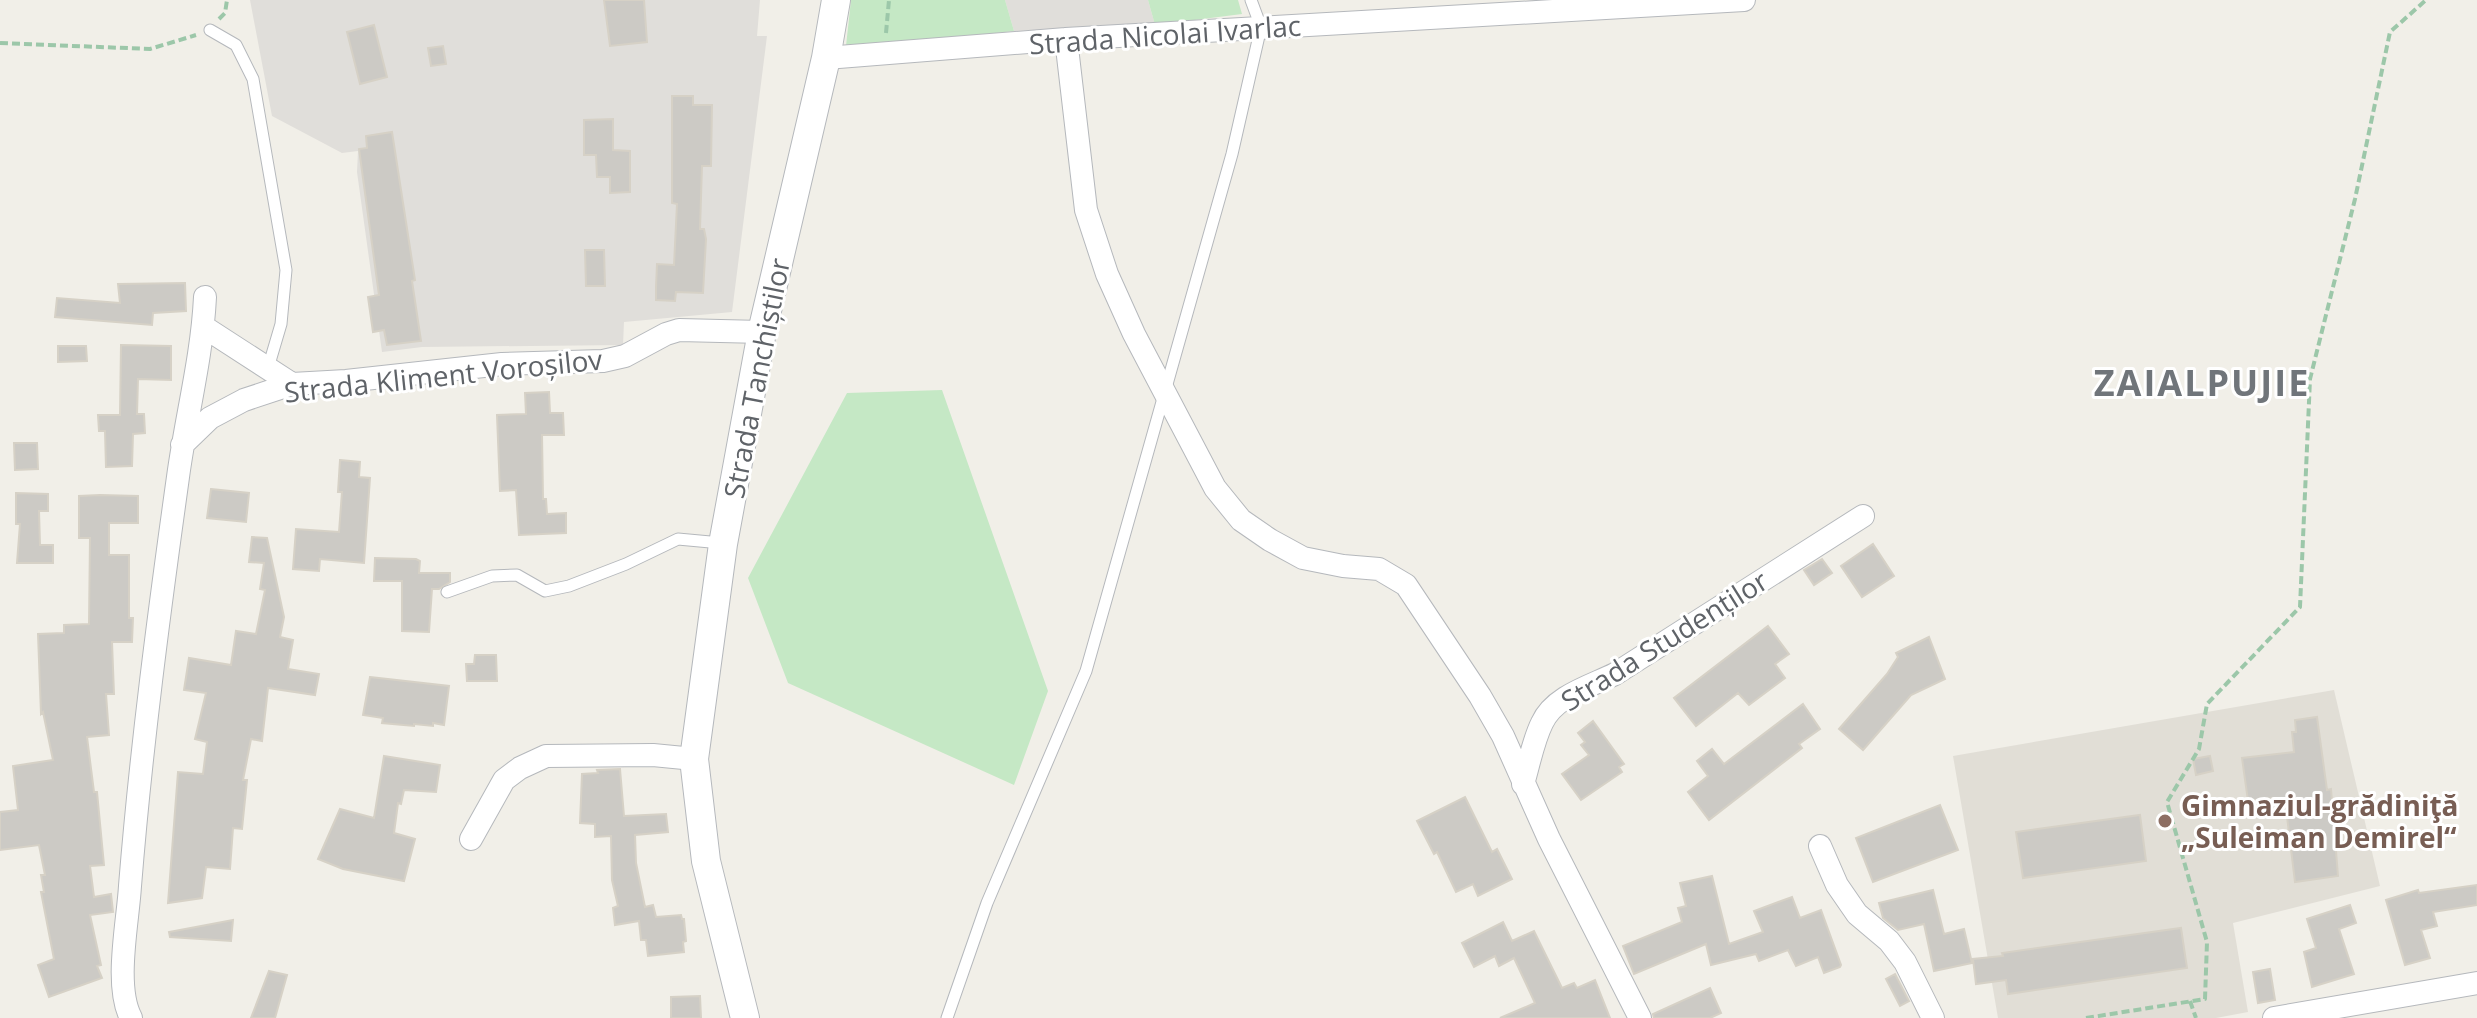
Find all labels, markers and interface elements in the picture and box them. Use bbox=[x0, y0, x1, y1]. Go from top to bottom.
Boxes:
street label: Strada Nicolai Ivarlac bbox=[1028, 6, 1302, 62]
street label: Strada Tanchiștilor bbox=[714, 254, 798, 501]
street label: Strada Kliment Voroșilov bbox=[282, 339, 604, 411]
district label: ZAIALPUJIE bbox=[2094, 358, 2310, 407]
street label: Strada Studenților bbox=[1553, 561, 1775, 719]
place label: Gimnaziul-grădiniţă „Suleiman Demirel“ bbox=[2181, 786, 2459, 856]
marker: Gimnaziul-grădiniţă „Suleiman Demirel“ bbox=[2156, 812, 2174, 830]

